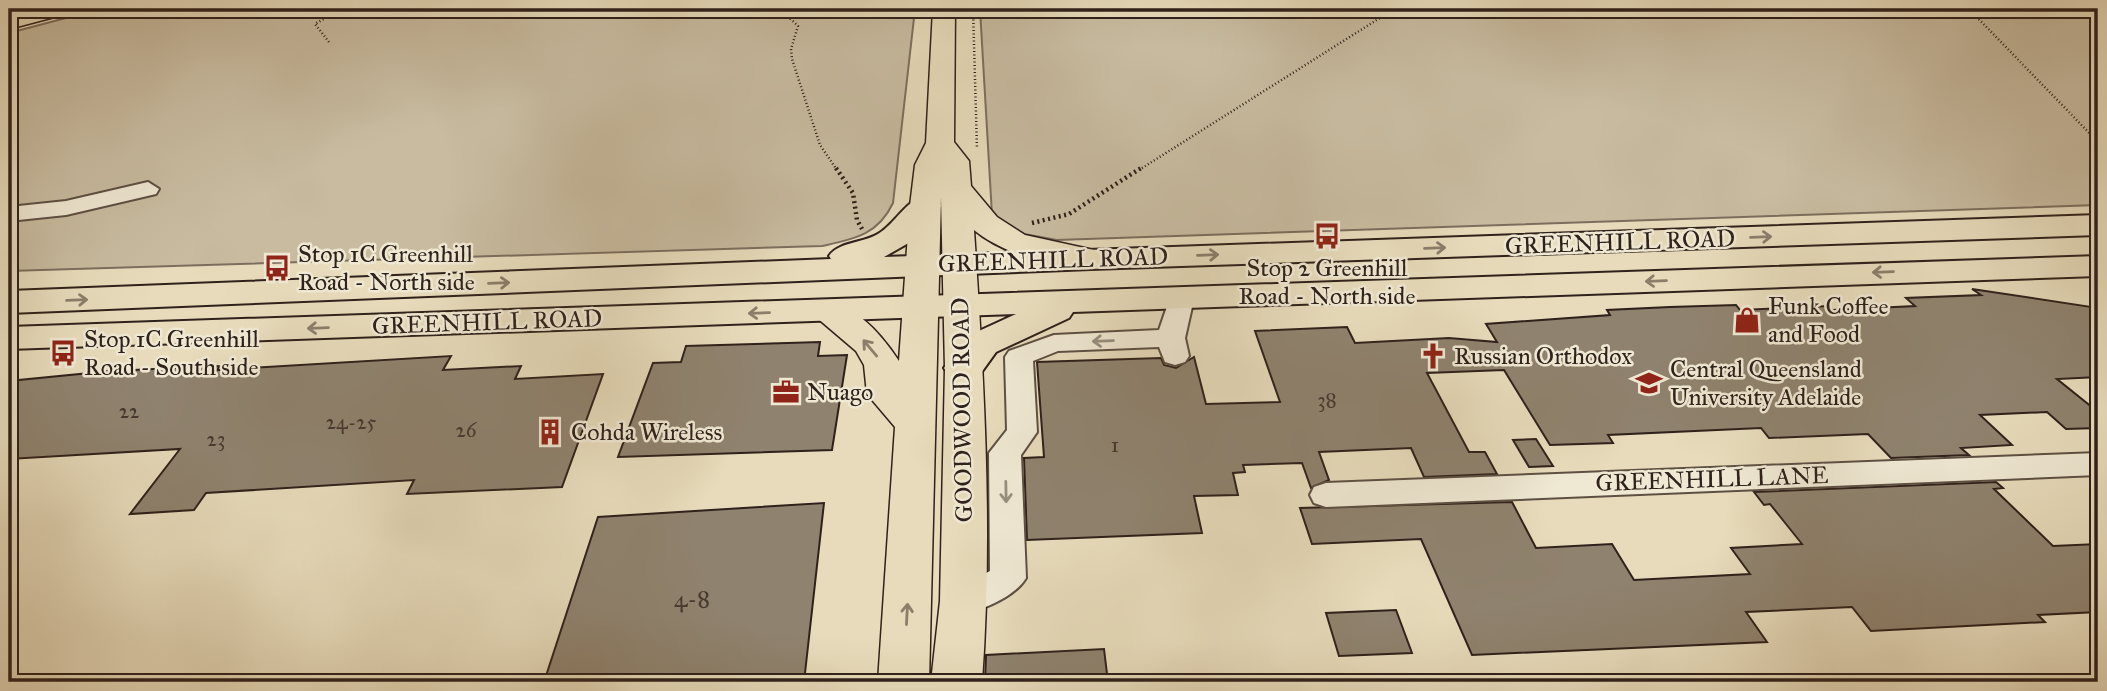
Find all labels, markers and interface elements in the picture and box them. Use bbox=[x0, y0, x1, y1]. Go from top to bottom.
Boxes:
bus stop icon: Stop 2 Greenhill Road - North side bbox=[1312, 221, 1342, 251]
street label: GREENHILL ROAD bbox=[1504, 223, 1736, 261]
one-way arrow bbox=[1749, 230, 1772, 243]
place label: Stop 1C Greenhill Road - North side bbox=[298, 239, 475, 297]
street label: GREENHILL ROAD bbox=[937, 241, 1169, 279]
one-way arrow bbox=[1424, 242, 1447, 255]
one-way arrow bbox=[1196, 248, 1219, 262]
bus stop icon: Stop 1C Greenhill Road - North side bbox=[262, 253, 292, 283]
place label: Stop 2 Greenhill Road - North side bbox=[1239, 253, 1415, 311]
one-way arrow bbox=[1872, 265, 1895, 279]
one-way arrow bbox=[1645, 274, 1668, 287]
one-way arrow bbox=[487, 276, 510, 289]
place label: Funk Coffee and Food bbox=[1768, 291, 1889, 349]
one-way arrow bbox=[65, 294, 88, 307]
street label: GOODWOOD ROAD bbox=[945, 297, 979, 523]
street label: GREENHILL ROAD bbox=[371, 303, 603, 341]
shop icon: Funk Coffee and Food bbox=[1732, 305, 1762, 335]
one-way arrow bbox=[747, 306, 770, 320]
one-way arrow bbox=[307, 321, 330, 334]
place label: Stop 1C Greenhill Road - South side bbox=[84, 324, 260, 382]
one-way arrow bbox=[1091, 334, 1114, 347]
bus stop icon: Stop 1C Greenhill Road - South side bbox=[48, 338, 78, 368]
one-way arrow bbox=[863, 339, 879, 357]
church icon: Russian Orthodox bbox=[1418, 341, 1448, 371]
place label: Russian Orthodox bbox=[1454, 341, 1632, 371]
place label: Central Queensland University Adelaide bbox=[1670, 354, 1862, 412]
school or university icon: Central Queensland University Adelaide bbox=[1634, 368, 1664, 398]
office icon: Nuago bbox=[771, 377, 801, 407]
place label: Nuago bbox=[807, 377, 873, 407]
house number: 38 bbox=[1317, 387, 1337, 413]
house number: 22 bbox=[119, 398, 140, 424]
house number: 24-25 bbox=[326, 409, 377, 435]
house number: 26 bbox=[455, 417, 478, 443]
building icon: Cohda Wireless bbox=[535, 417, 565, 447]
place label: Cohda Wireless bbox=[571, 417, 722, 447]
house number: 23 bbox=[207, 426, 225, 452]
house number: 1 bbox=[1111, 432, 1119, 458]
street label: GREENHILL LANE bbox=[1595, 460, 1829, 498]
one-way arrow bbox=[999, 480, 1012, 503]
house number: 4-8 bbox=[674, 584, 710, 614]
one-way arrow bbox=[900, 603, 913, 626]

